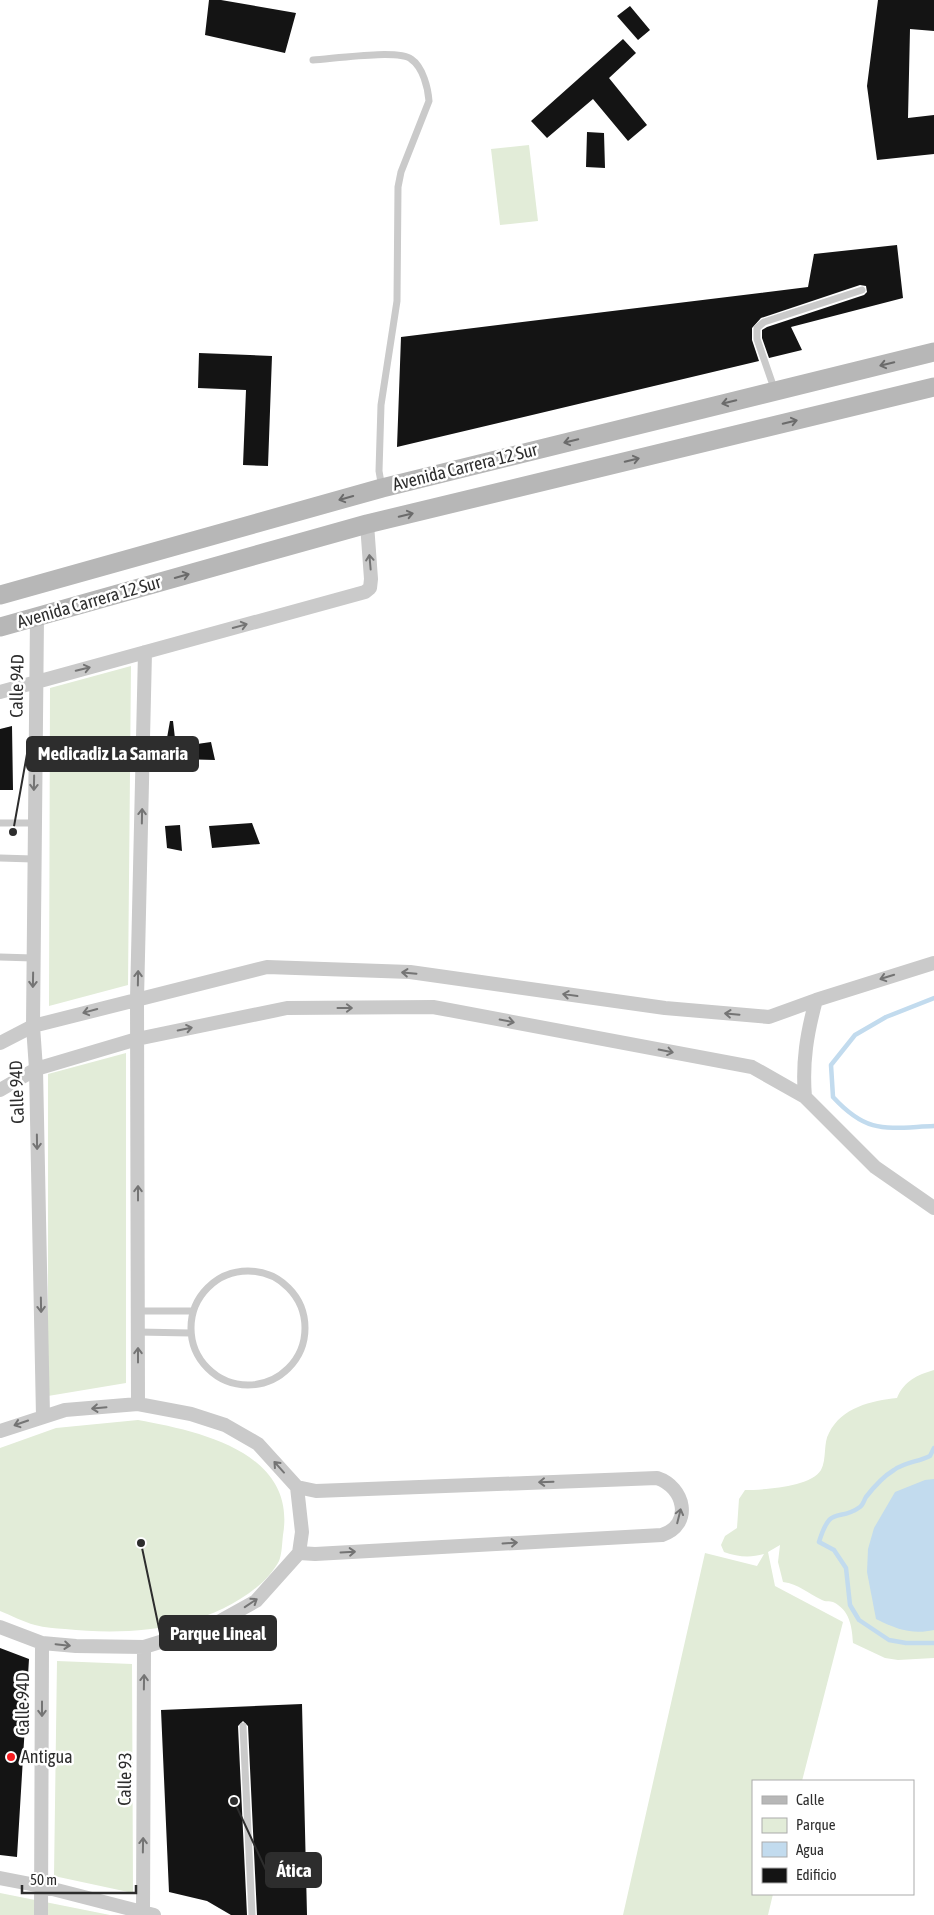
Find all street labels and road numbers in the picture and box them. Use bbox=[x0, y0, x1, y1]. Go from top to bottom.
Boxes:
street label: Avenida Carrera 12 Sur bbox=[390, 438, 540, 495]
street label: Avenida Carrera 12 Sur bbox=[15, 571, 164, 632]
street label: Calle 94D bbox=[5, 654, 28, 718]
street label: Calle 94D bbox=[5, 1060, 28, 1124]
street label: Calle 94D bbox=[12, 1672, 33, 1736]
street label: Calle 93 bbox=[114, 1752, 135, 1806]

